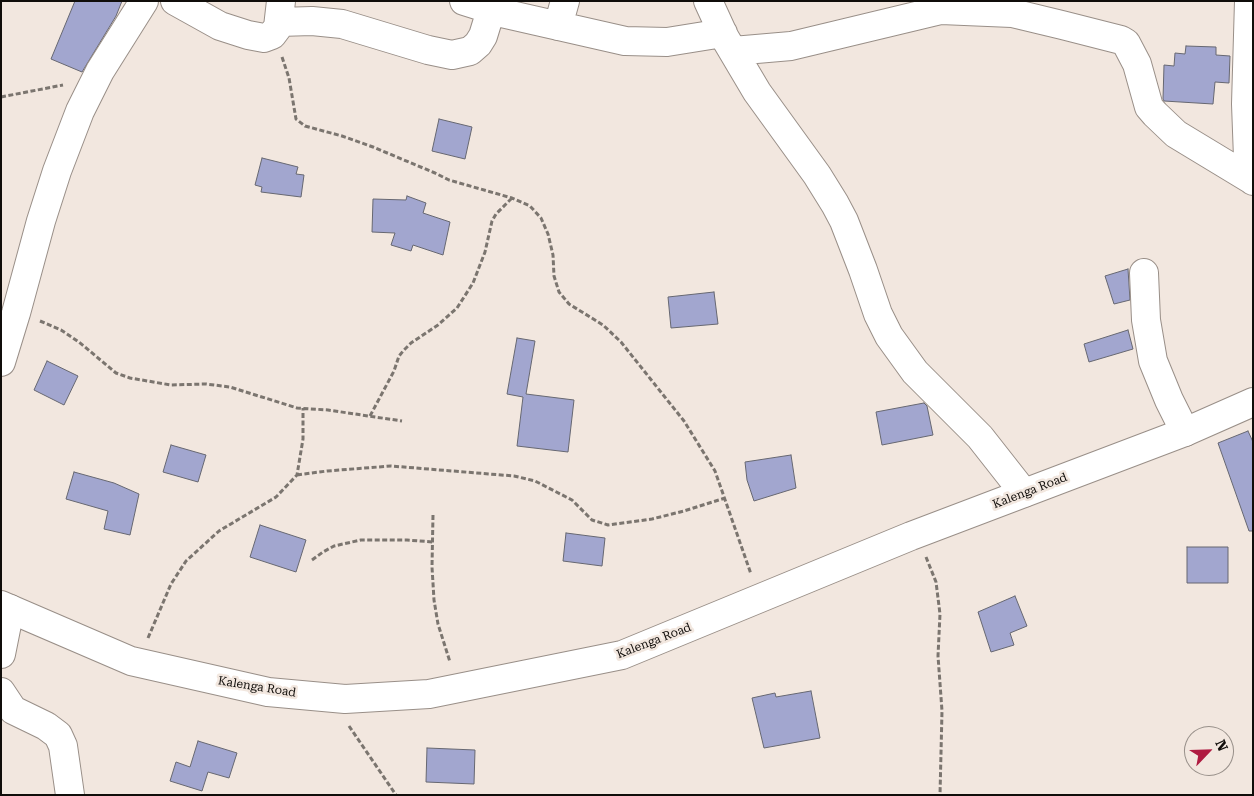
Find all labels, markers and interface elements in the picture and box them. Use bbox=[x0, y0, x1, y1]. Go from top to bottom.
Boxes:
street label: Kalenga Road bbox=[991, 470, 1069, 512]
street label: Kalenga Road bbox=[615, 620, 693, 662]
street label: Kalenga Road bbox=[217, 674, 297, 700]
north arrow bbox=[1184, 726, 1234, 776]
text: N bbox=[1212, 737, 1231, 753]

